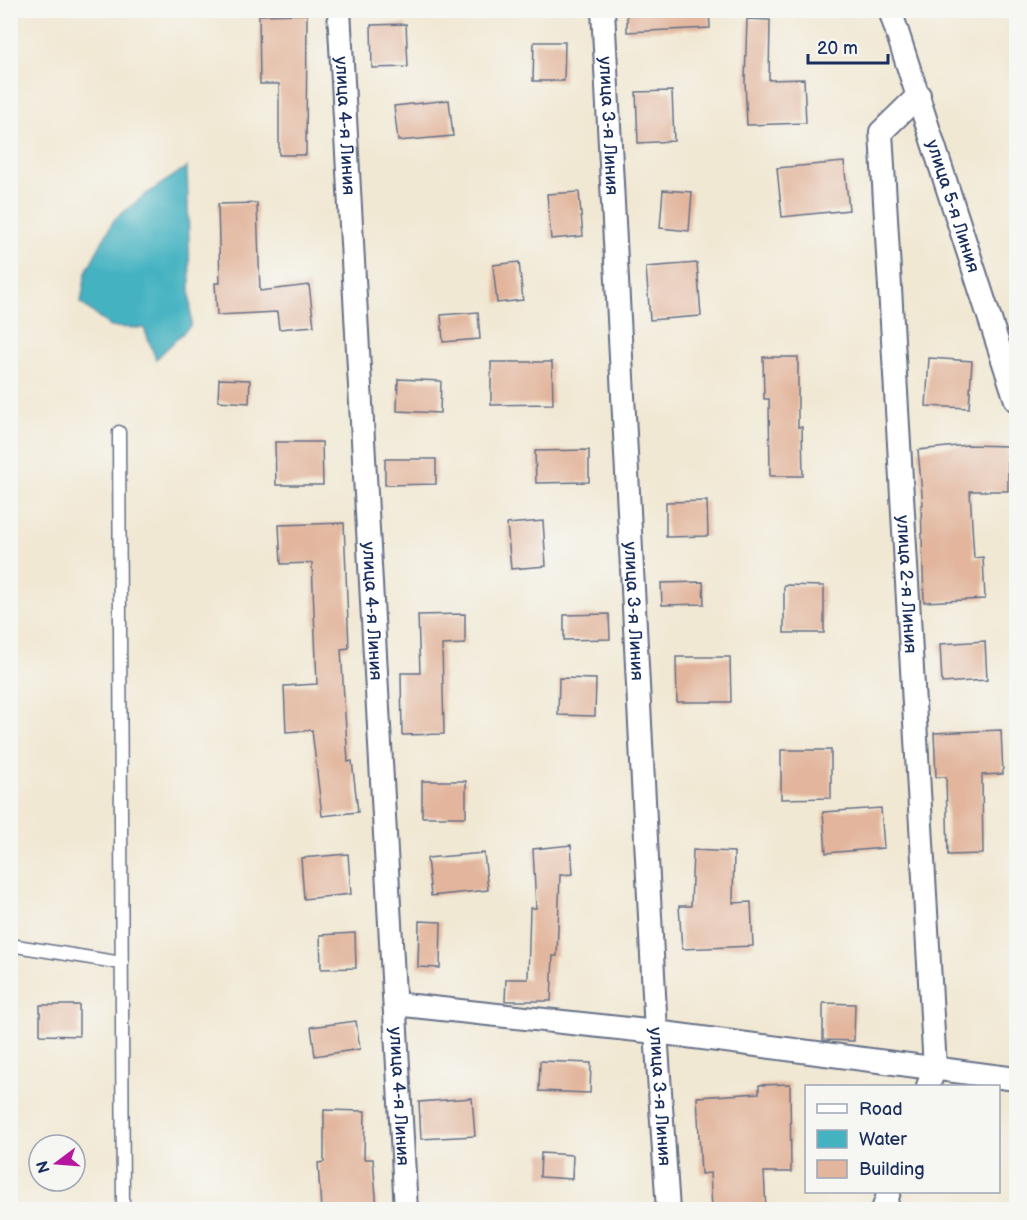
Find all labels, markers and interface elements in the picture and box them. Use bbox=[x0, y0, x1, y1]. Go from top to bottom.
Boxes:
scale bar bbox=[808, 27, 888, 65]
text: 20 m bbox=[817, 38, 858, 59]
street label: улица 4-я Линия bbox=[331, 56, 359, 196]
street label: улица 3-я Линия bbox=[594, 56, 623, 196]
street label: улица 5-я Линия bbox=[922, 137, 984, 275]
street label: улица 2-я Линия bbox=[892, 514, 921, 654]
street label: улица 4-я Линия bbox=[358, 541, 386, 681]
street label: улица 3-я Линия bbox=[620, 541, 648, 681]
street label: улица 4-я Линия bbox=[385, 1026, 414, 1166]
street label: улица 3-я Линия bbox=[645, 1027, 675, 1167]
legend bbox=[805, 1085, 1000, 1193]
text: Road bbox=[859, 1099, 903, 1120]
text: Water bbox=[859, 1129, 907, 1150]
north arrow bbox=[27, 1133, 87, 1193]
text: N bbox=[33, 1158, 55, 1175]
text: Building bbox=[859, 1159, 925, 1180]

